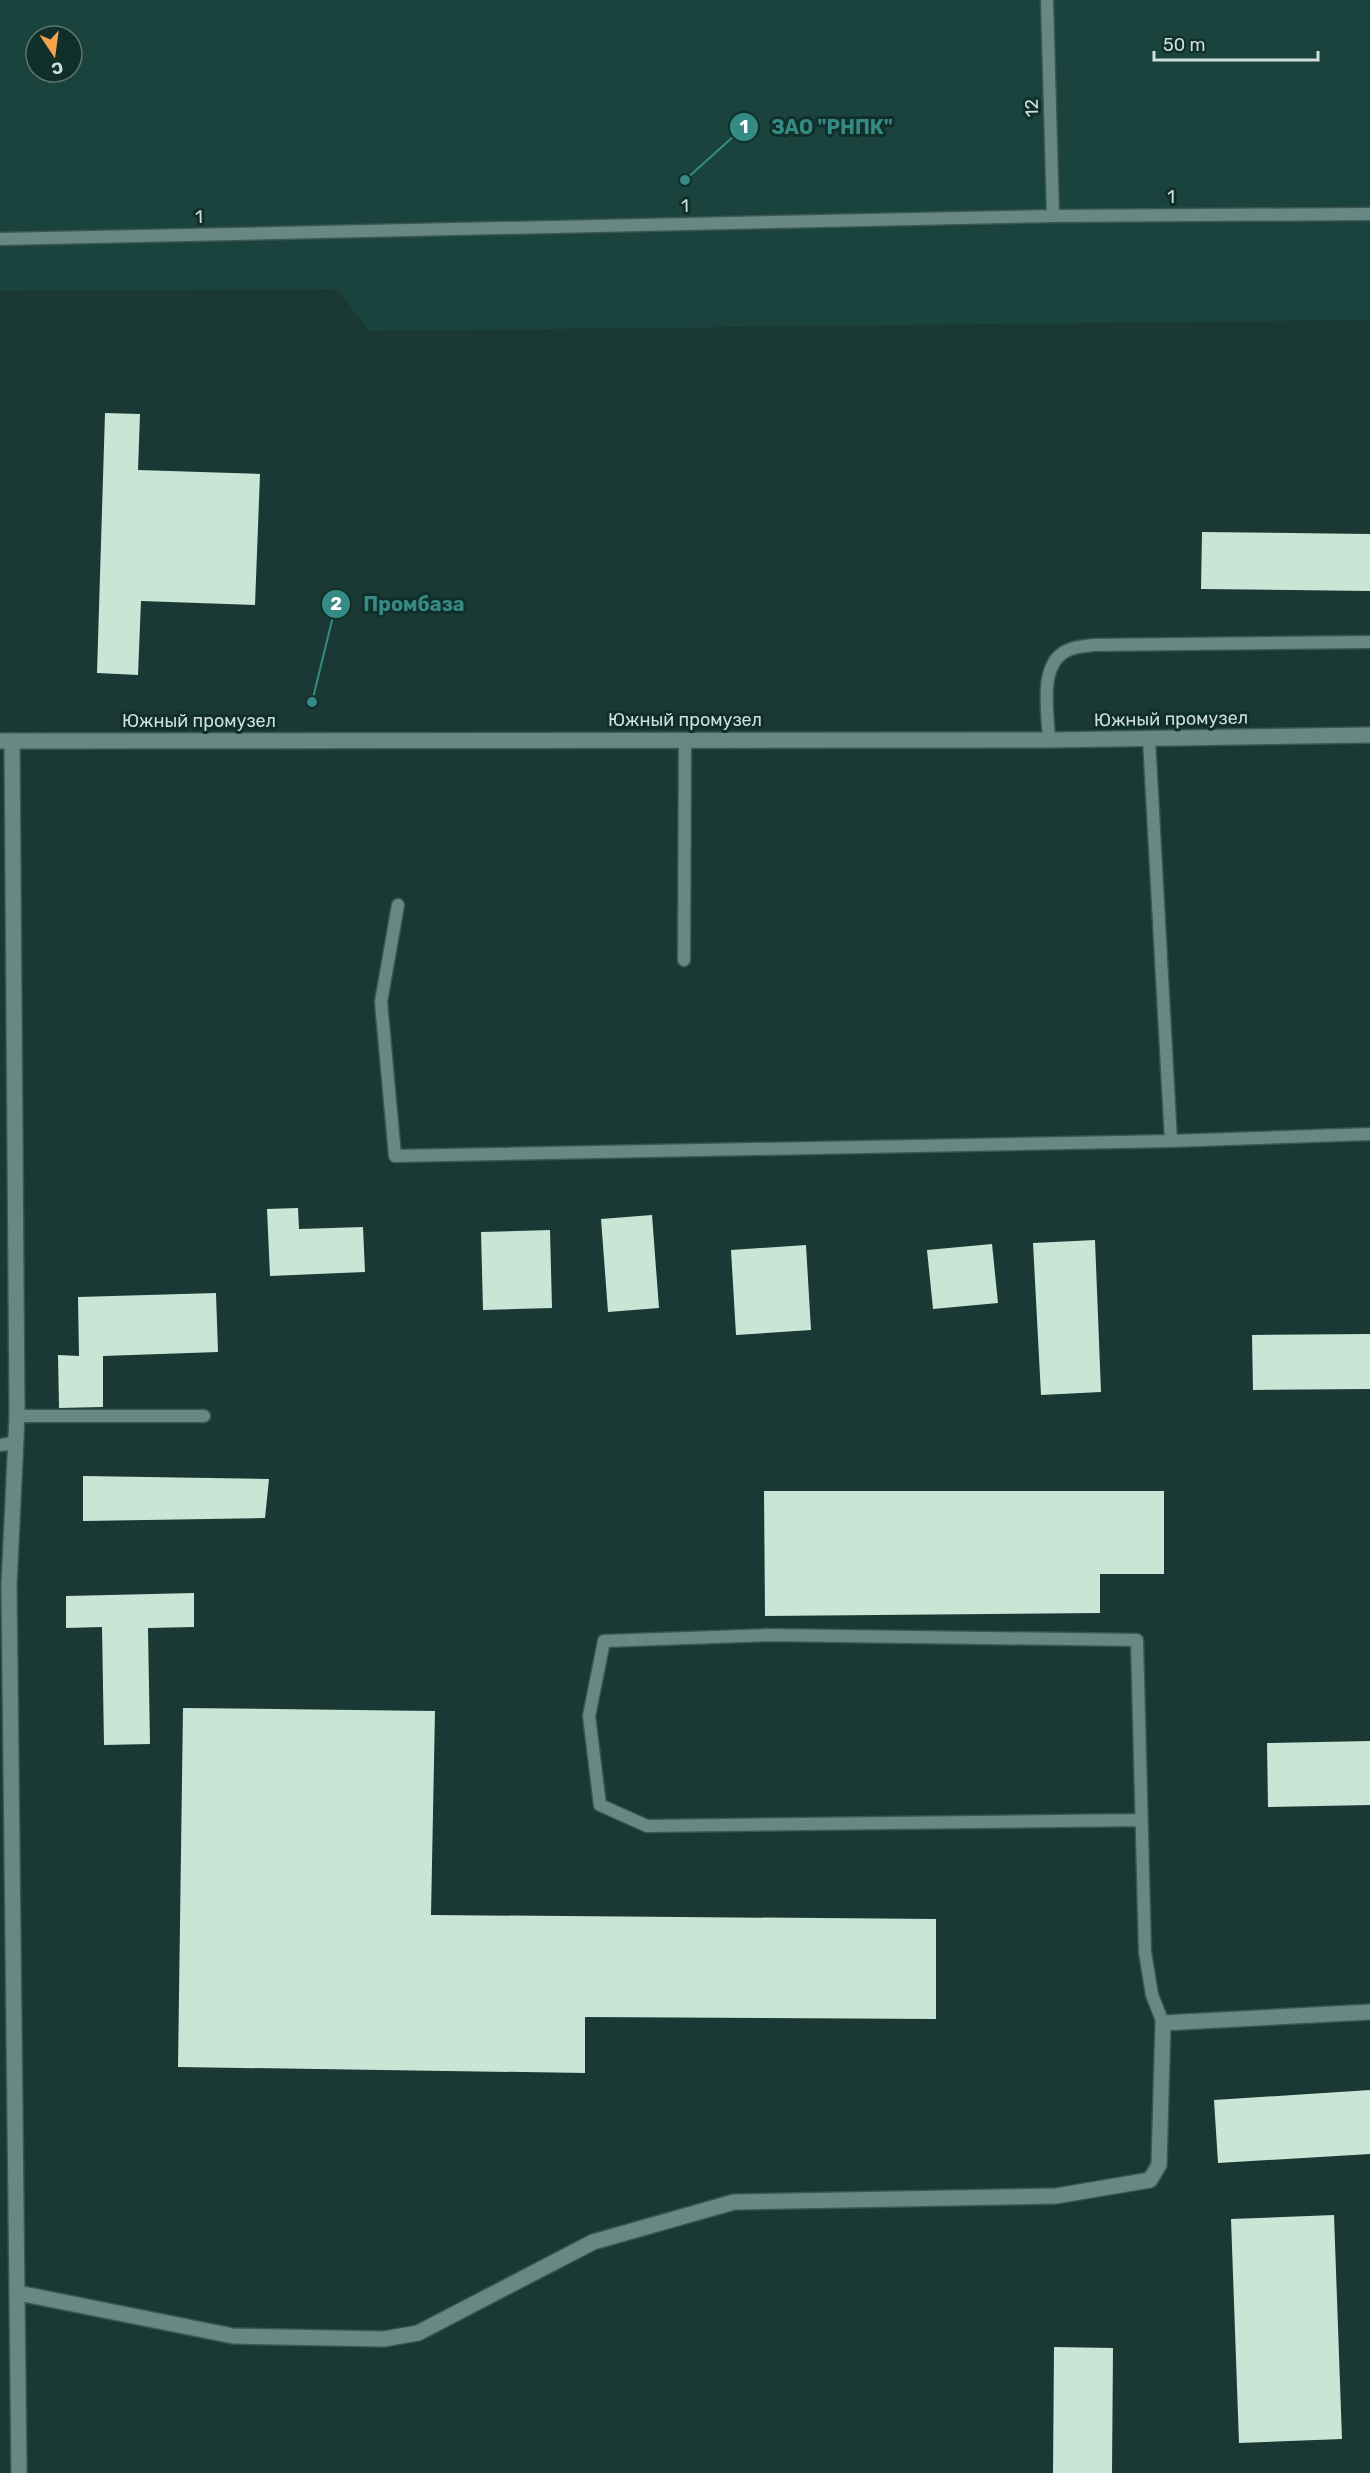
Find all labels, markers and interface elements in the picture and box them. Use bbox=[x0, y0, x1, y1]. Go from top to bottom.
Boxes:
north arrow bbox=[24, 24, 84, 84]
scale bar bbox=[1154, 24, 1318, 62]
text: 50 m bbox=[1163, 34, 1206, 56]
text: С bbox=[50, 58, 65, 79]
street label: 12 bbox=[1021, 98, 1043, 118]
callout: ЗАО "РНПК" bbox=[729, 108, 905, 146]
text: ЗАО "РНПК" bbox=[771, 115, 893, 139]
text: 1 bbox=[740, 116, 748, 138]
street label: 1 bbox=[1167, 186, 1175, 208]
street label: 1 bbox=[681, 195, 689, 217]
street label: 1 bbox=[195, 206, 203, 228]
callout: Промбаза bbox=[321, 585, 476, 623]
text: Промбаза bbox=[363, 592, 465, 616]
text: 2 bbox=[330, 593, 342, 615]
street label: Южный промузел bbox=[1094, 707, 1248, 731]
street label: Южный промузел bbox=[608, 709, 762, 731]
street label: Южный промузел bbox=[122, 710, 276, 732]

